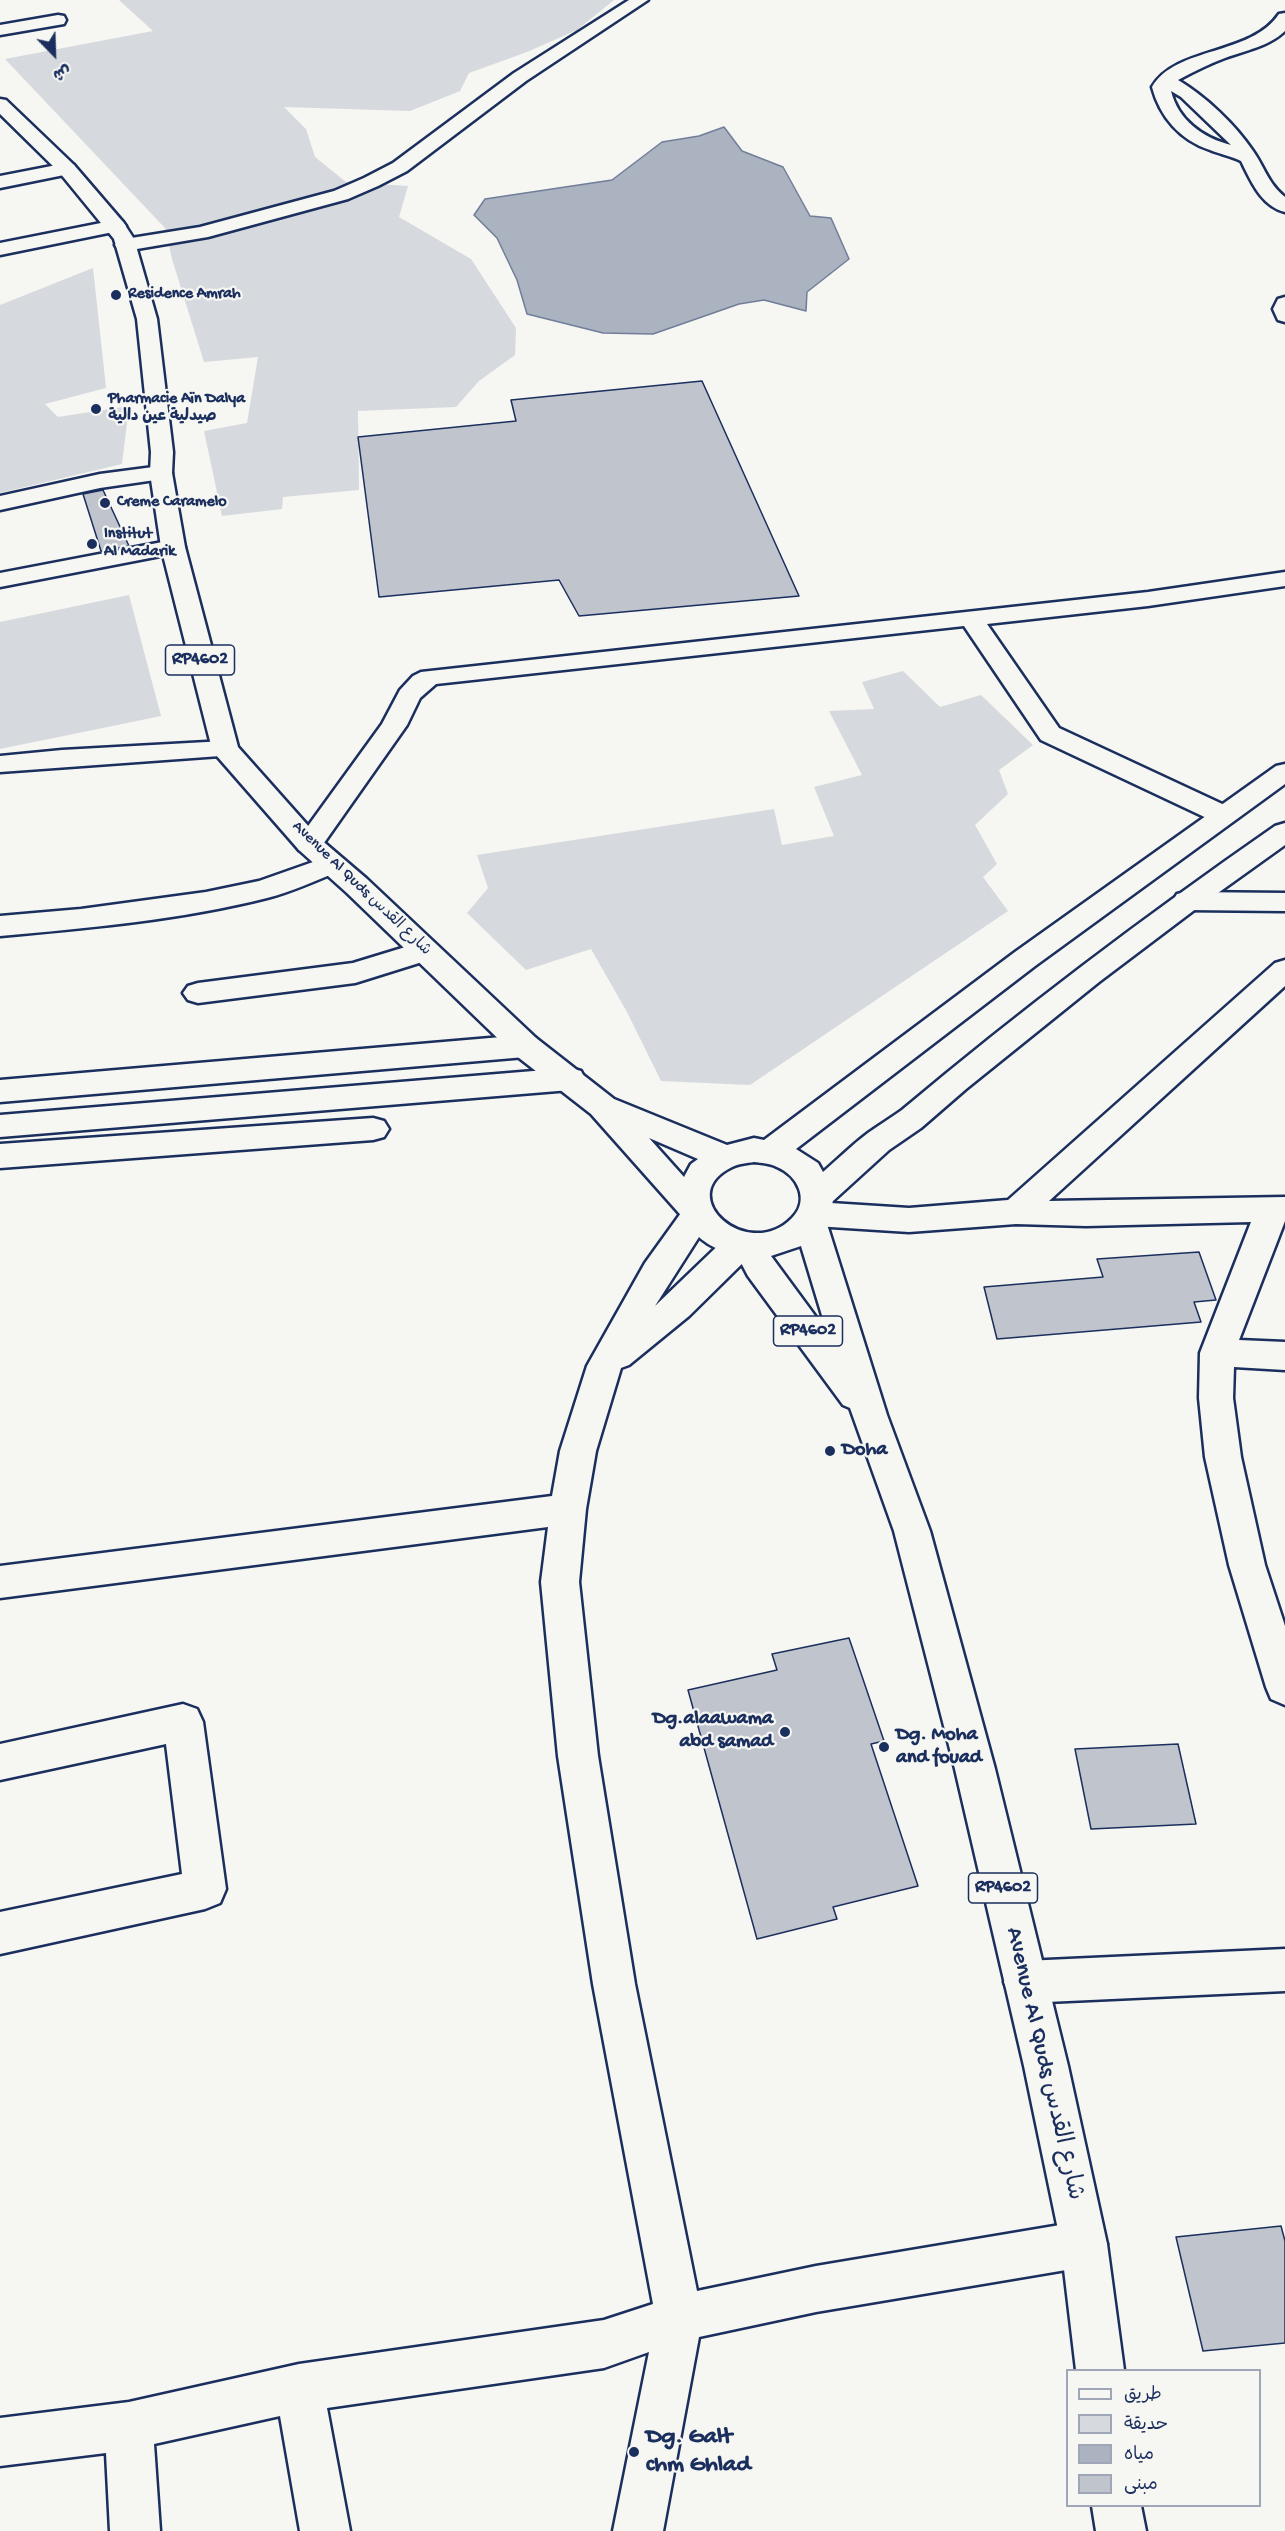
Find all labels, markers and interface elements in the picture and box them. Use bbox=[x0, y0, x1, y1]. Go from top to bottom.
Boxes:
north arrow bbox=[24, 24, 84, 84]
text: ش bbox=[49, 59, 73, 83]
place label: Residence Amrah bbox=[128, 285, 241, 305]
marker: Residence Amrah bbox=[109, 288, 123, 302]
place label: Pharmacie Aïn Dalya صيدلية عين دالية bbox=[108, 390, 245, 428]
marker: Pharmacie Aïn Dalya صيدلية عين دالية bbox=[89, 402, 103, 416]
place label: Creme Caramelo bbox=[117, 493, 227, 513]
marker: Creme Caramelo bbox=[98, 496, 112, 510]
place label: Institut Al Madarik bbox=[104, 525, 175, 563]
marker: Institut Al Madarik bbox=[85, 537, 99, 551]
road number: RP4602 bbox=[166, 645, 234, 675]
street label: Avenue Al Quds شارع القدس bbox=[287, 817, 435, 961]
road number: RP4602 bbox=[774, 1316, 842, 1346]
place label: Doha bbox=[842, 1439, 887, 1463]
marker: Doha bbox=[823, 1444, 837, 1458]
place label: Dg.alaawama abd samad bbox=[653, 1708, 773, 1755]
place label: Dg. Moha and fouad bbox=[896, 1724, 982, 1771]
marker: Dg.alaawama abd samad bbox=[778, 1725, 792, 1739]
marker: Dg. Moha and fouad bbox=[877, 1740, 891, 1754]
road number: RP4602 bbox=[968, 1873, 1038, 1903]
street label: Avenue Al Quds شارع القدس bbox=[998, 1925, 1088, 2203]
legend bbox=[1066, 2369, 1261, 2507]
text: طريق bbox=[1124, 2385, 1162, 2406]
text: حديقة bbox=[1124, 2415, 1168, 2436]
place label: Dg. Galt chm Ghlad bbox=[646, 2424, 750, 2480]
marker: Dg. Galt chm Ghlad bbox=[627, 2445, 641, 2459]
text: مياه bbox=[1124, 2445, 1154, 2466]
text: مبنى bbox=[1124, 2475, 1158, 2496]

